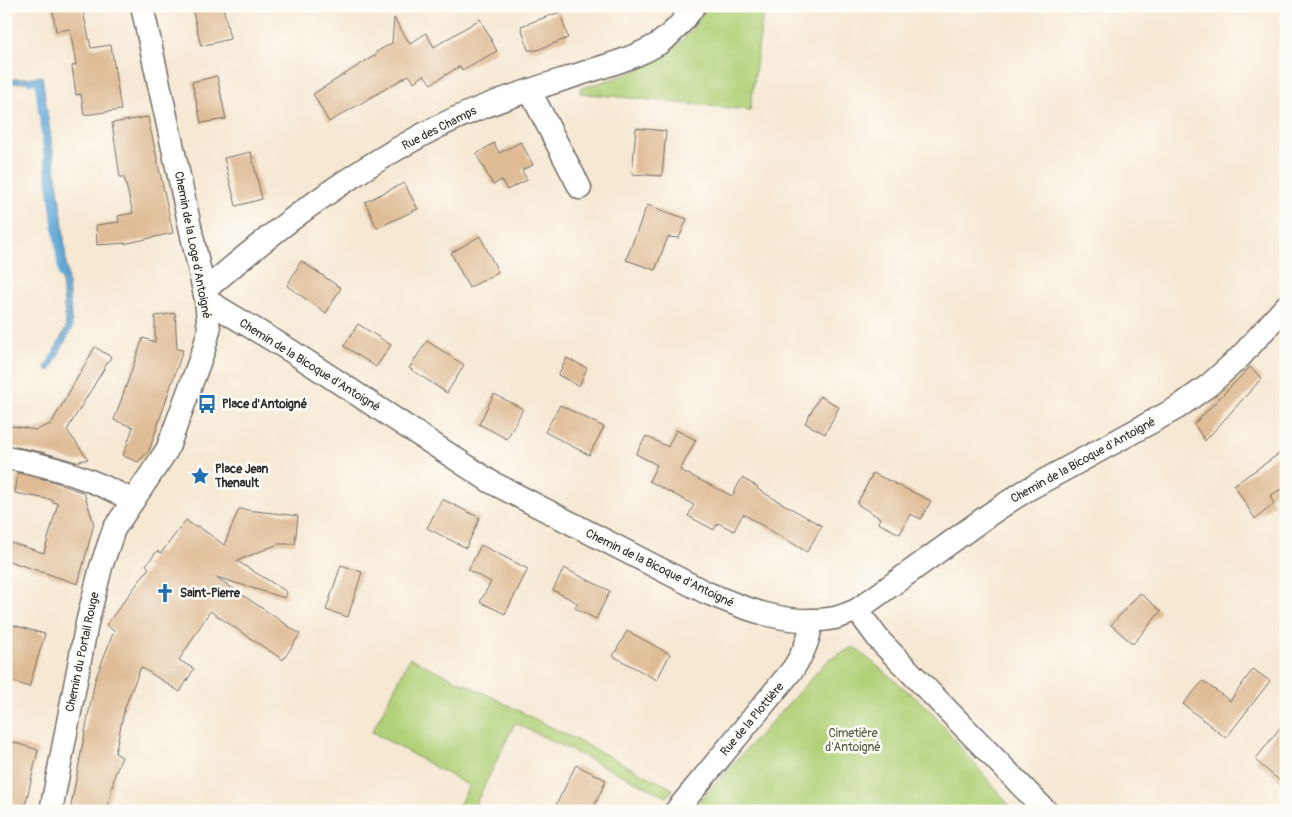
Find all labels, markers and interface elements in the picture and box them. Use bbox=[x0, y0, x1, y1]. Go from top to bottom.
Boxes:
street label: Rue des Champs bbox=[399, 103, 480, 154]
street label: Chemin de la Loge d'Antoigné bbox=[171, 170, 214, 320]
street label: Chemin de la Bicoque d'Antoigné bbox=[236, 316, 383, 415]
bus stop icon: Place d'Antoigné bbox=[196, 393, 218, 415]
place label: Place d'Antoigné bbox=[222, 397, 308, 412]
street label: Chemin de la Bicoque d'Antoigné bbox=[1008, 414, 1158, 507]
place label: Place Jean Thenault bbox=[214, 462, 269, 491]
place icon: Place Jean Thenault bbox=[189, 465, 211, 487]
street label: Chemin de la Bicoque d'Antoigné bbox=[583, 526, 737, 611]
church icon: Saint-Pierre bbox=[154, 582, 176, 604]
place label: Saint-Pierre bbox=[180, 586, 241, 601]
street label: Chemin du Portail Rouge bbox=[62, 591, 103, 713]
street label: Rue de la Plottière bbox=[717, 680, 787, 759]
park label: Cimetière d'Antoigné bbox=[825, 726, 881, 755]

